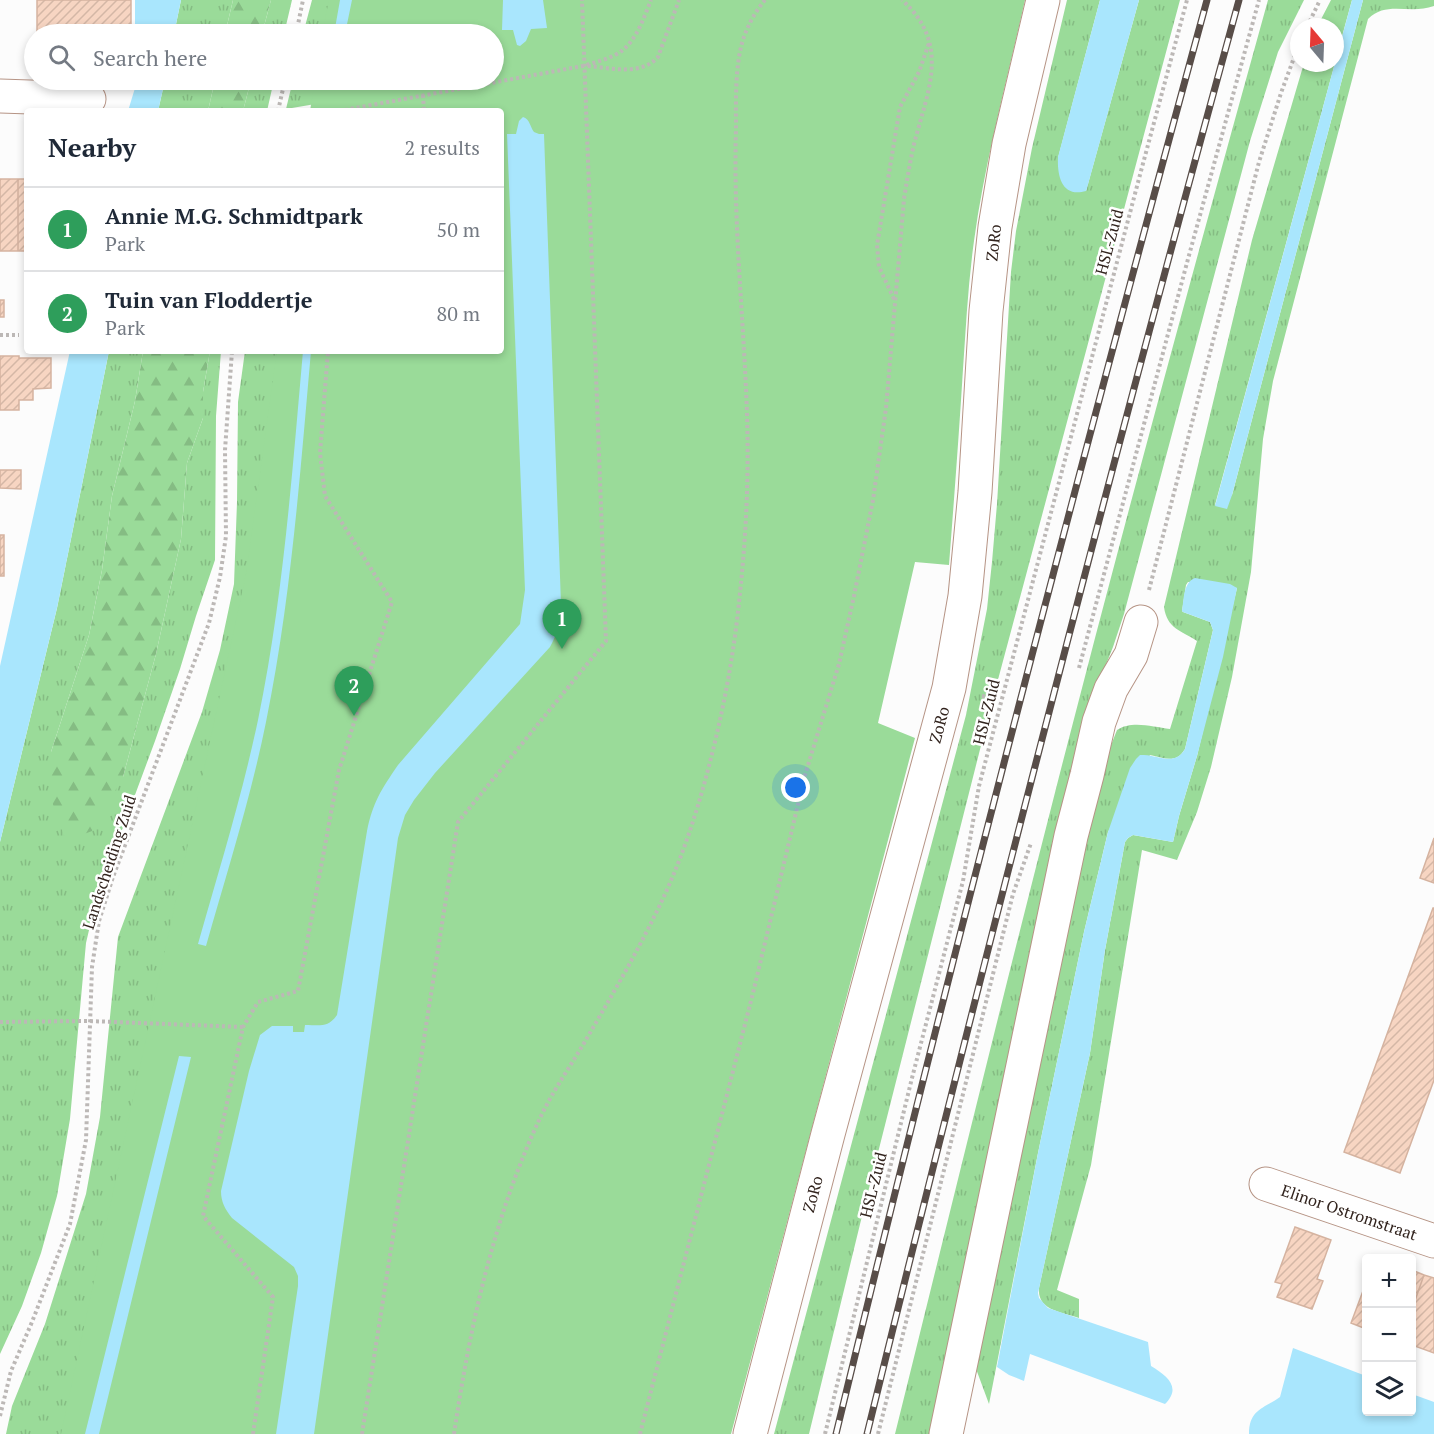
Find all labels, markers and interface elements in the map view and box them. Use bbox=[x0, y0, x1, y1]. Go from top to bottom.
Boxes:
north arrow bbox=[1290, 18, 1344, 72]
search box bbox=[24, 24, 504, 90]
icon: search bbox=[45, 41, 78, 74]
text: Search here bbox=[93, 43, 207, 72]
text: Nearby bbox=[48, 130, 136, 164]
text: 2 results bbox=[405, 134, 480, 161]
text: Annie M.G. Schmidtpark bbox=[105, 201, 363, 230]
street label: HSL-Zuid bbox=[1090, 207, 1128, 277]
text: 1 bbox=[62, 216, 73, 243]
text: 50 m bbox=[437, 216, 480, 243]
street label: ZoRo bbox=[980, 223, 1006, 262]
text: Park bbox=[105, 230, 145, 257]
text: Tuin van Floddertje bbox=[105, 285, 313, 314]
text: 2 bbox=[62, 300, 73, 327]
text: 80 m bbox=[437, 300, 480, 327]
text: Park bbox=[105, 314, 145, 341]
pin: 1 bbox=[542, 600, 582, 649]
pin: 2 bbox=[334, 666, 374, 716]
street label: HSL-Zuid bbox=[967, 677, 1005, 747]
street label: ZoRo bbox=[924, 704, 955, 746]
your location bbox=[781, 773, 810, 802]
street label: Landscheiding Zuid bbox=[77, 792, 141, 932]
street label: HSL-Zuid bbox=[854, 1150, 892, 1220]
street label: ZoRo bbox=[797, 1173, 828, 1215]
street label: Elinor Ostromstraat bbox=[1279, 1179, 1420, 1246]
map controls bbox=[1362, 1254, 1416, 1416]
button: + bbox=[1362, 1254, 1416, 1308]
button: − bbox=[1362, 1308, 1416, 1362]
button: layers bbox=[1362, 1362, 1416, 1416]

